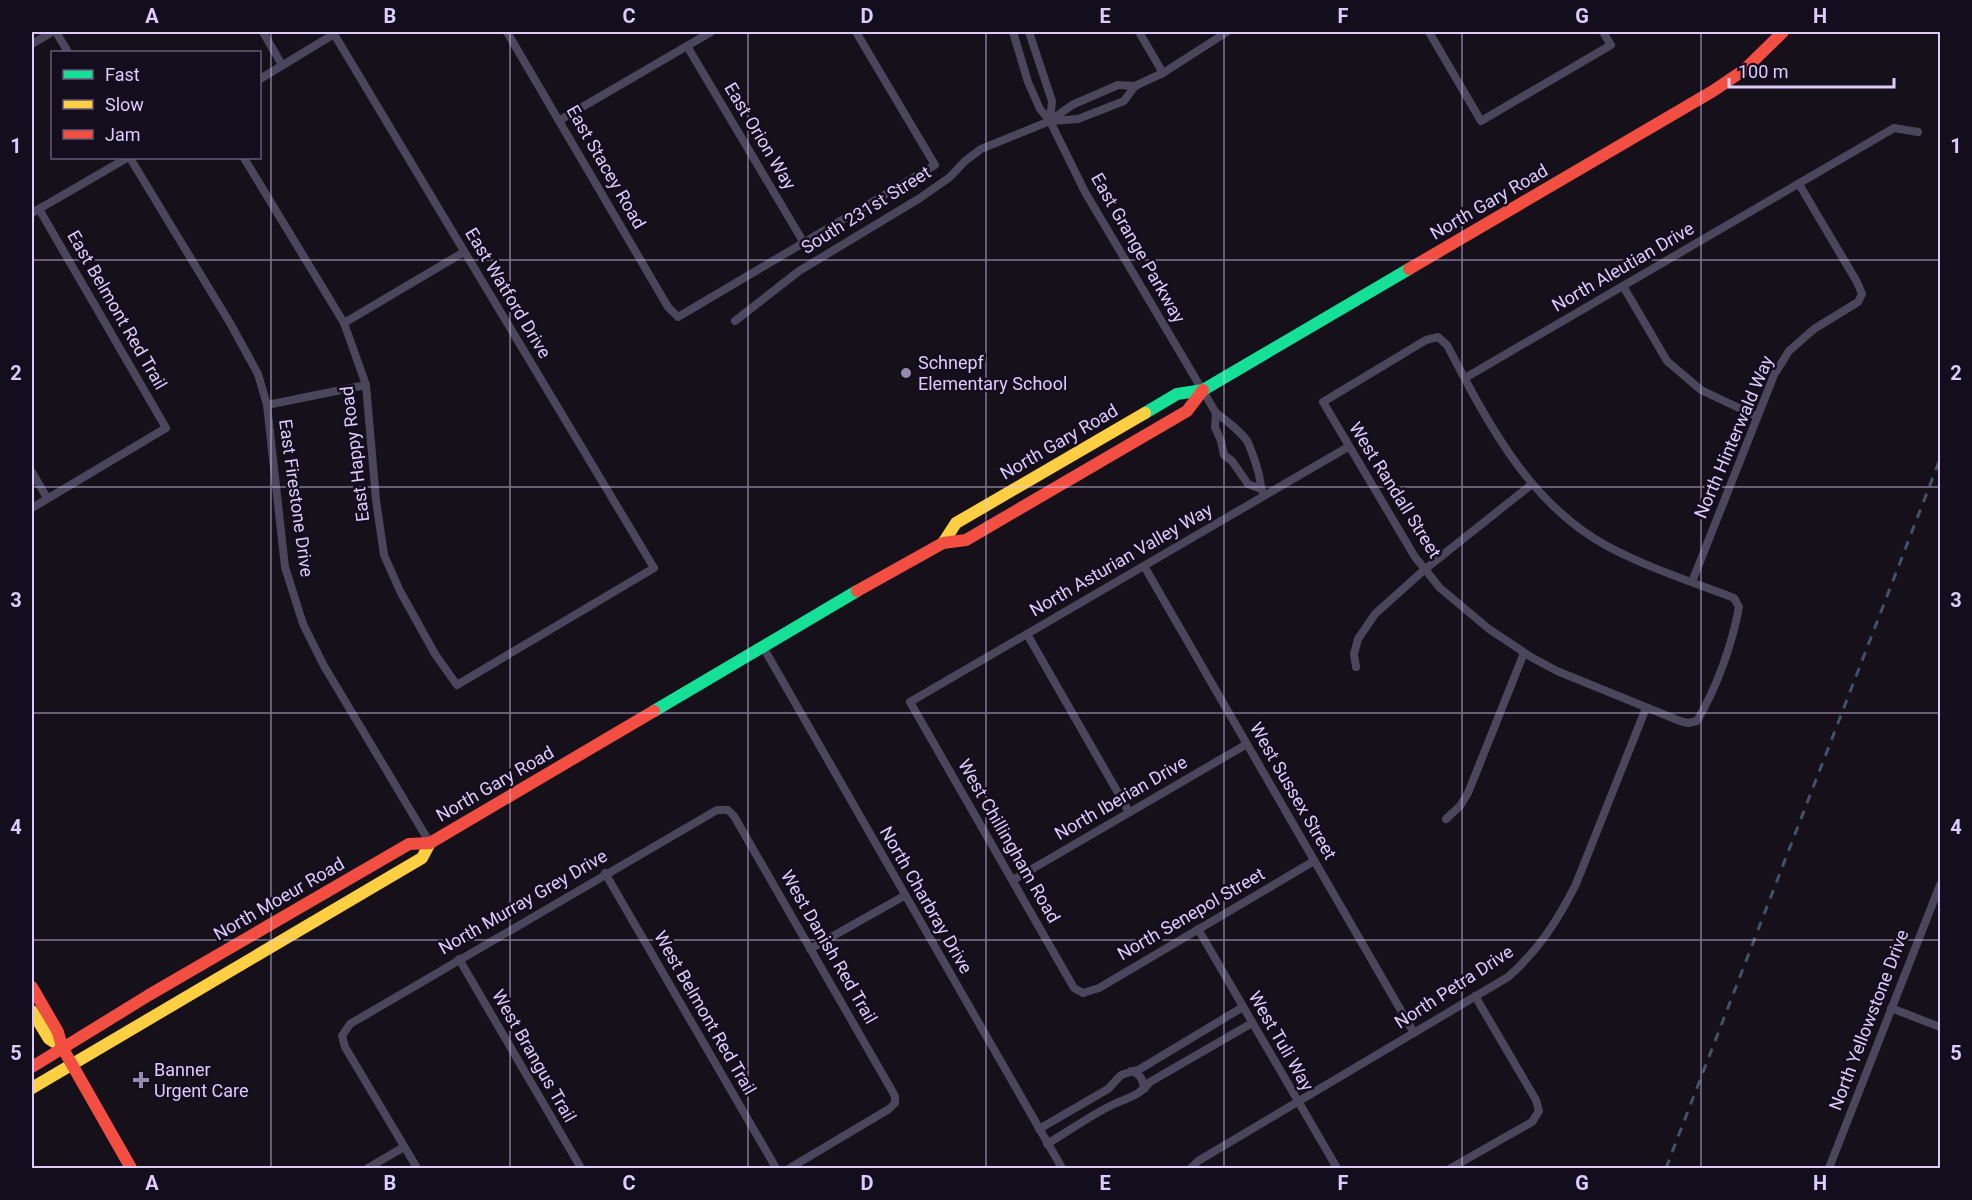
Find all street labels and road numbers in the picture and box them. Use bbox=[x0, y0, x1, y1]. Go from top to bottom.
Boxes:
street label: East Orion Way bbox=[720, 78, 801, 193]
street label: East Stacey Road bbox=[563, 101, 650, 232]
street label: North Gary Road bbox=[1426, 159, 1551, 244]
street label: South 231st Street bbox=[797, 161, 934, 258]
street label: East Grange Parkway bbox=[1087, 169, 1190, 327]
street label: North Aleutian Drive bbox=[1548, 217, 1697, 316]
street label: East Watford Drive bbox=[461, 224, 556, 362]
street label: East Belmont Red Trail bbox=[63, 226, 172, 393]
street label: North Hinterwald Way bbox=[1690, 352, 1778, 521]
street label: East Happy Road bbox=[336, 385, 373, 523]
street label: North Gary Road bbox=[996, 399, 1121, 484]
street label: East Firestone Drive bbox=[275, 418, 318, 578]
street label: West Randall Street bbox=[1345, 418, 1446, 562]
street label: North Asturian Valley Way bbox=[1026, 498, 1216, 620]
street label: West Sussex Street bbox=[1246, 719, 1341, 863]
street label: North Gary Road bbox=[432, 741, 557, 826]
street label: North Iberian Drive bbox=[1051, 751, 1191, 844]
street label: West Chillingham Road bbox=[954, 755, 1065, 926]
street label: North Charbray Drive bbox=[876, 822, 977, 977]
street label: North Murray Grey Drive bbox=[435, 845, 611, 958]
street label: North Moeur Road bbox=[210, 853, 348, 944]
street label: North Senepol Street bbox=[1113, 863, 1268, 964]
street label: West Danish Red Trail bbox=[777, 866, 882, 1027]
street label: North Yellowstone Drive bbox=[1824, 926, 1913, 1113]
street label: West Belmont Red Trail bbox=[650, 927, 761, 1098]
street label: North Petra Drive bbox=[1391, 940, 1517, 1033]
street label: West Brangus Trail bbox=[488, 986, 581, 1126]
street label: West Tuli Way bbox=[1244, 987, 1319, 1095]

